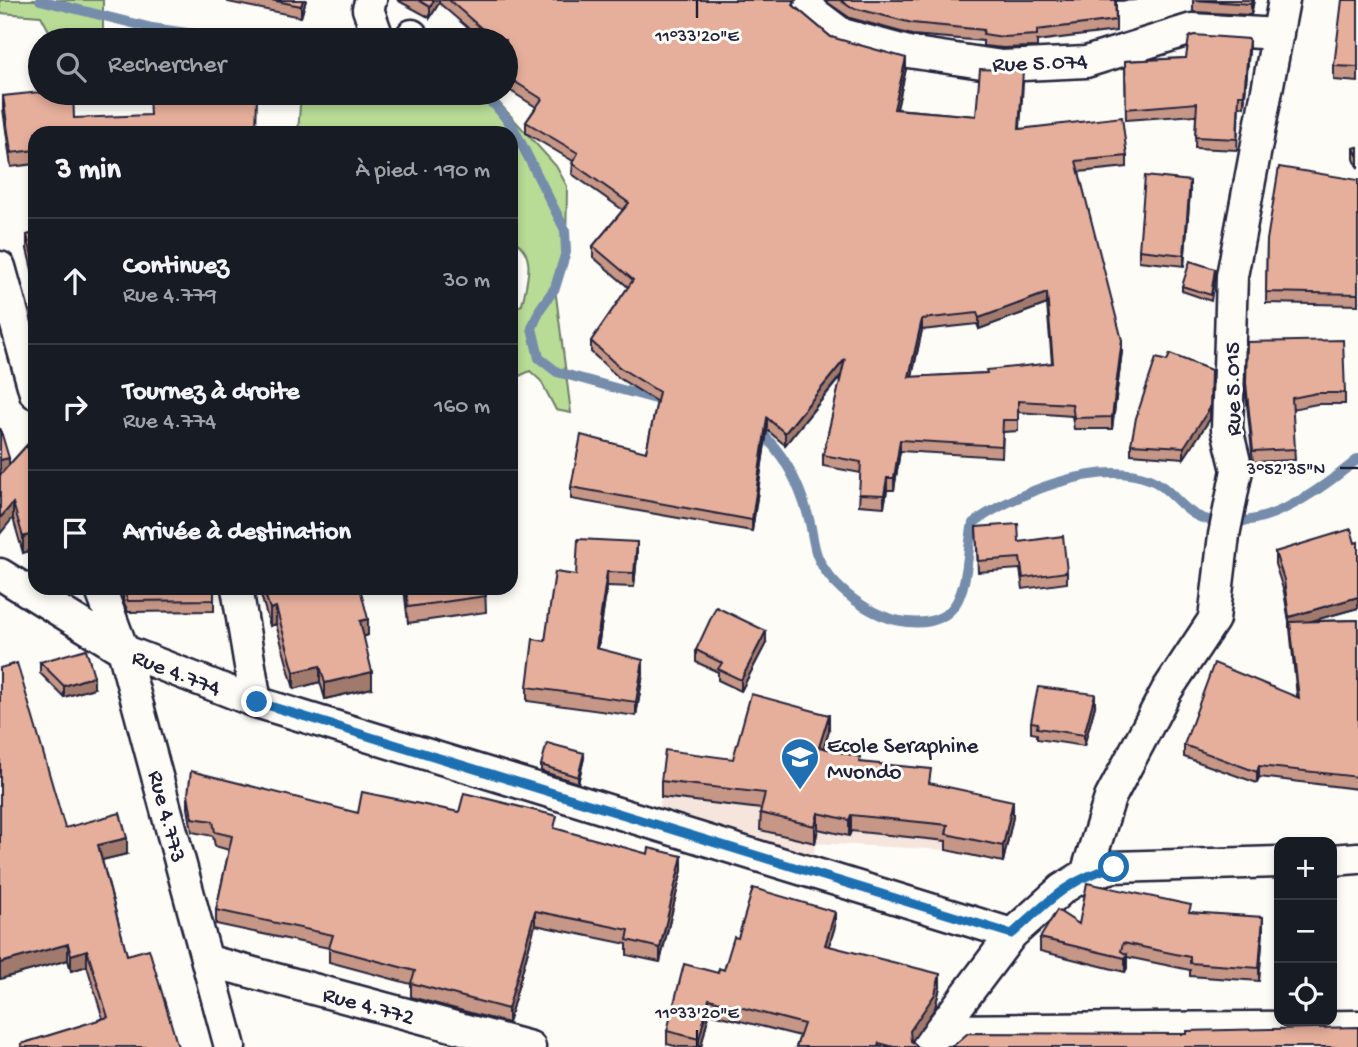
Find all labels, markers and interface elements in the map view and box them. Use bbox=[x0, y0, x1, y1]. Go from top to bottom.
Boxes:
text: 11°33'20"E bbox=[654, 27, 740, 48]
search box bbox=[28, 28, 518, 105]
icon: search bbox=[52, 48, 90, 86]
street label: Rue 5.074 bbox=[992, 49, 1088, 80]
text: Rechercher bbox=[108, 51, 226, 82]
text: 3 min bbox=[56, 154, 121, 189]
text: À pied · 190 m bbox=[356, 158, 490, 185]
text: Continuez bbox=[123, 252, 229, 283]
icon: ahead bbox=[56, 262, 94, 300]
text: 30 m bbox=[443, 268, 490, 295]
text: Rue 4.779 bbox=[123, 283, 217, 310]
street label: Rue 5.015 bbox=[1220, 342, 1249, 436]
text: Tournez à droite bbox=[123, 378, 300, 409]
icon: right bbox=[56, 388, 94, 426]
text: 160 m bbox=[434, 394, 490, 421]
text: Rue 4.774 bbox=[123, 409, 216, 436]
text: 3°52'35"N bbox=[1246, 460, 1325, 481]
icon: arrive bbox=[56, 514, 94, 552]
text: Arrivée à destination bbox=[123, 518, 351, 549]
street label: Rue 4.774 bbox=[127, 645, 224, 704]
route end bbox=[241, 686, 272, 717]
place label: Ecole Seraphine Mvondo bbox=[827, 734, 980, 787]
school or university icon: Ecole Seraphine Mvondo bbox=[779, 736, 821, 791]
street label: Rue 4.773 bbox=[140, 768, 191, 866]
map controls bbox=[1274, 837, 1337, 1026]
button: + bbox=[1274, 837, 1337, 900]
route start bbox=[1098, 851, 1129, 882]
button: − bbox=[1274, 900, 1337, 963]
button: locate bbox=[1274, 963, 1337, 1026]
street label: Rue 4.772 bbox=[319, 982, 417, 1033]
text: 11°33'20"E bbox=[654, 1004, 740, 1025]

